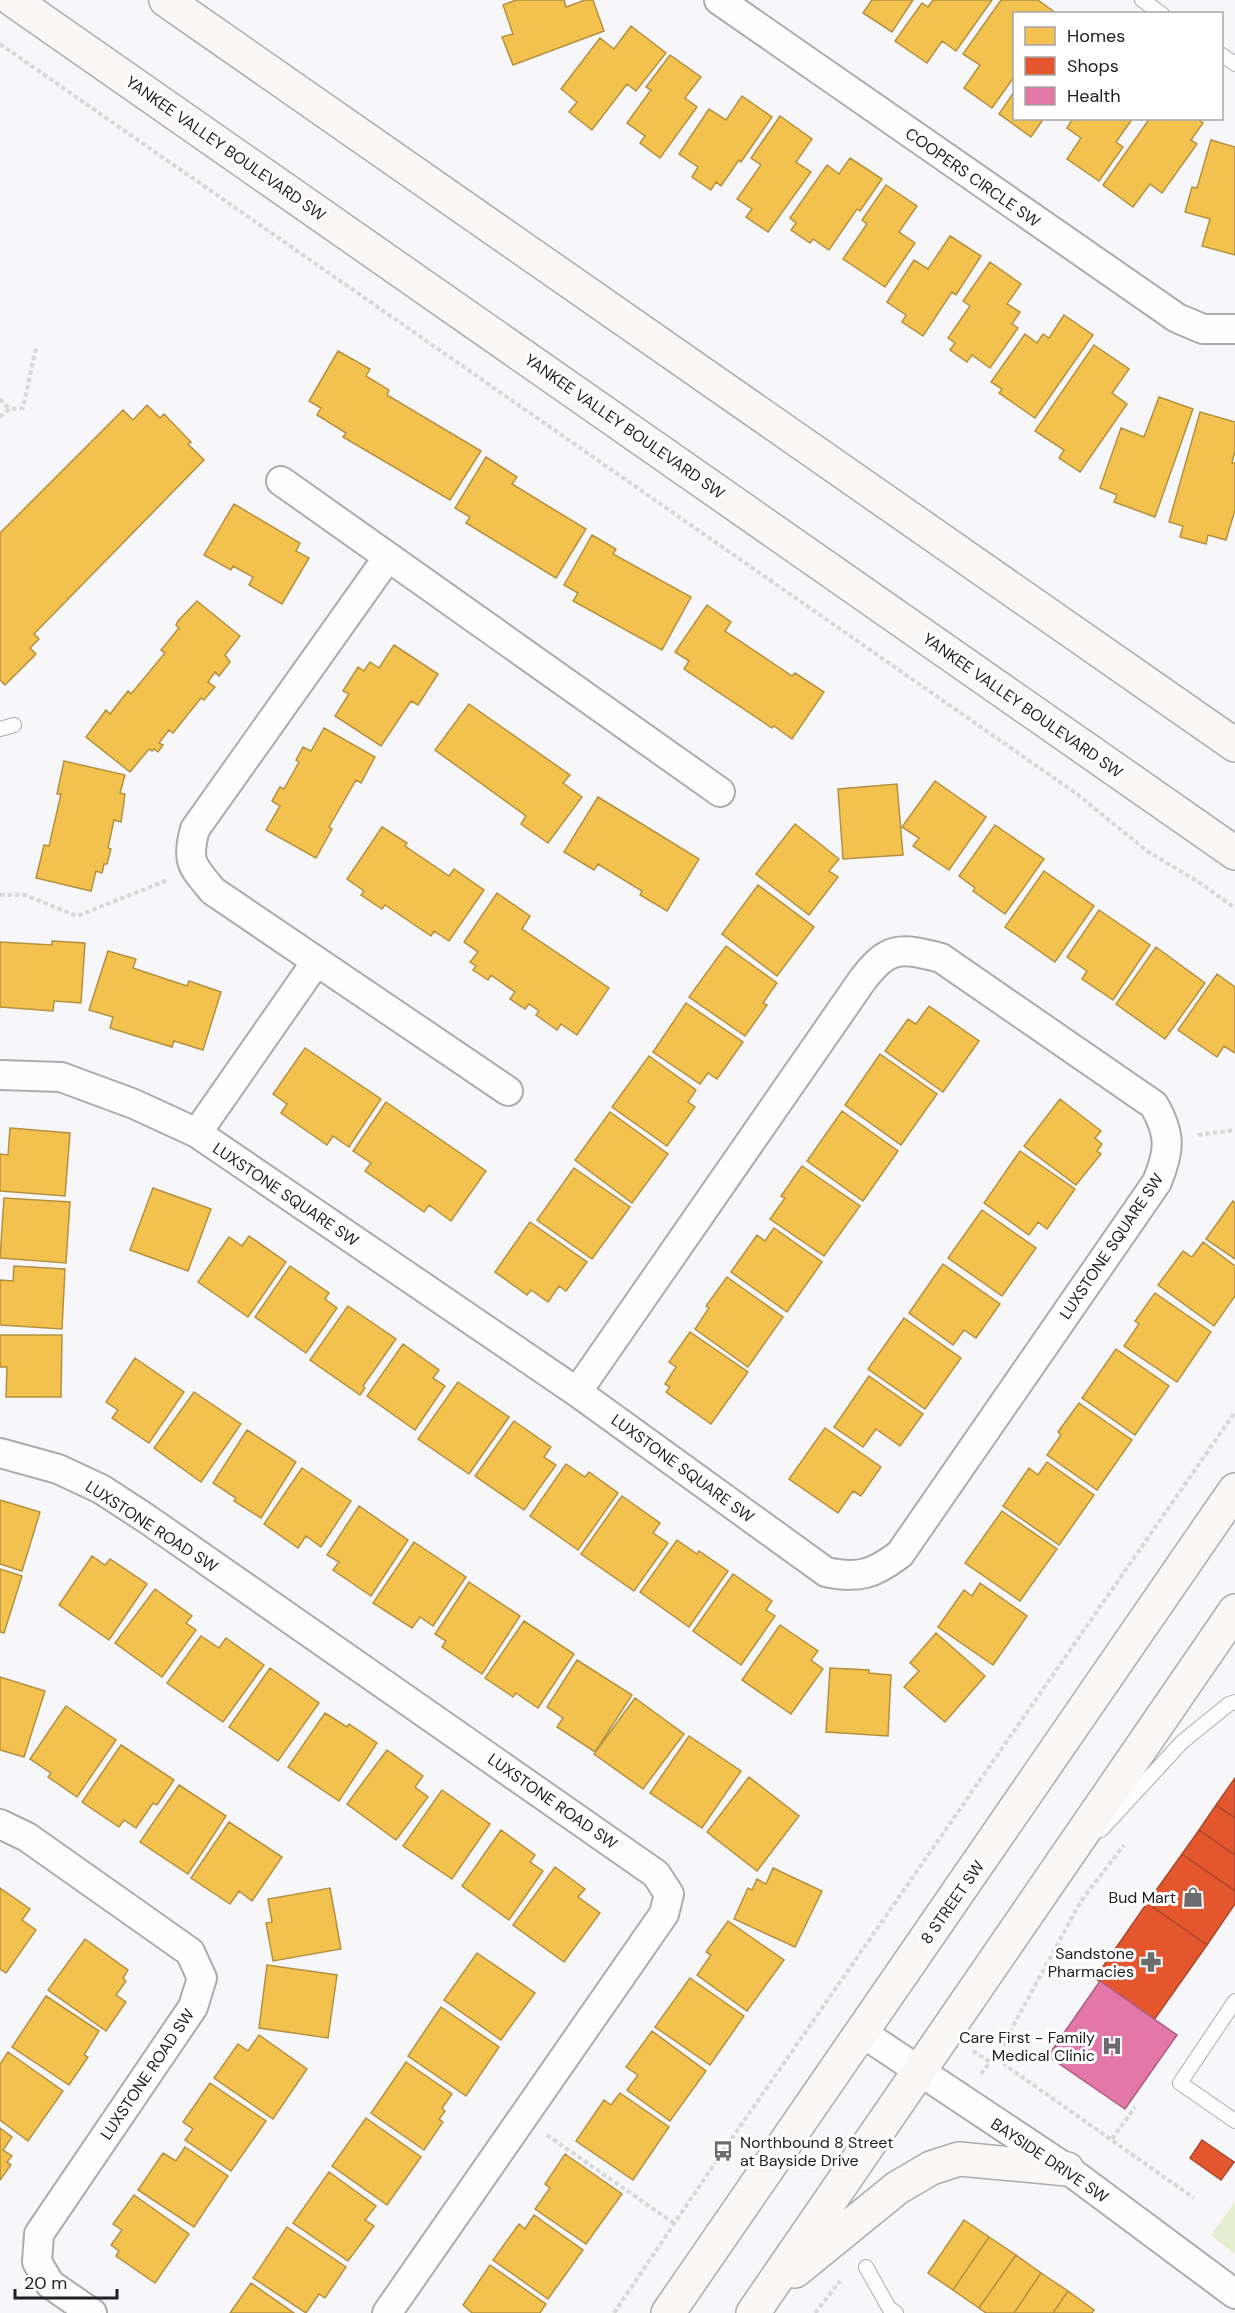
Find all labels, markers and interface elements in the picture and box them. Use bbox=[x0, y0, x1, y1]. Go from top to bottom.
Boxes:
legend bbox=[1013, 12, 1223, 120]
text: Homes bbox=[1067, 24, 1125, 48]
text: Shops bbox=[1067, 54, 1119, 78]
street label: YANKEE VALLEY BOULEVARD SW bbox=[122, 71, 330, 226]
text: Health bbox=[1067, 84, 1121, 108]
street label: COOPERS CIRCLE SW bbox=[901, 123, 1045, 232]
street label: YANKEE VALLEY BOULEVARD SW bbox=[521, 349, 729, 504]
street label: YANKEE VALLEY BOULEVARD SW bbox=[919, 628, 1127, 783]
street label: LUXSTONE SQUARE SW bbox=[209, 1138, 363, 1251]
street label: LUXSTONE SQUARE SW bbox=[1055, 1169, 1168, 1323]
street label: LUXSTONE SQUARE SW bbox=[607, 1409, 759, 1528]
street label: LUXSTONE ROAD SW bbox=[82, 1476, 222, 1577]
street label: LUXSTONE ROAD SW bbox=[484, 1749, 622, 1854]
street label: 8 STREET SW bbox=[916, 1856, 989, 1948]
shop icon: Bud Mart bbox=[1181, 1885, 1205, 1909]
place label: Bud Mart bbox=[1109, 1887, 1176, 1908]
place label: Sandstone Pharmacies bbox=[1048, 1943, 1134, 1982]
pharmacy icon: Sandstone Pharmacies bbox=[1139, 1950, 1163, 1974]
street label: LUXSTONE ROAD SW bbox=[96, 2004, 199, 2144]
place label: Care First - Family Medical Clinic bbox=[959, 2027, 1095, 2066]
hospital icon: Care First - Family Medical Clinic bbox=[1100, 2034, 1124, 2058]
street label: BAYSIDE DRIVE SW bbox=[987, 2113, 1113, 2208]
place label: Northbound 8 Street at Bayside Drive bbox=[740, 2132, 893, 2171]
bus stop icon: Northbound 8 Street at Bayside Drive bbox=[711, 2139, 735, 2163]
scale bar bbox=[15, 2262, 117, 2300]
text: 20 m bbox=[24, 2271, 67, 2295]

